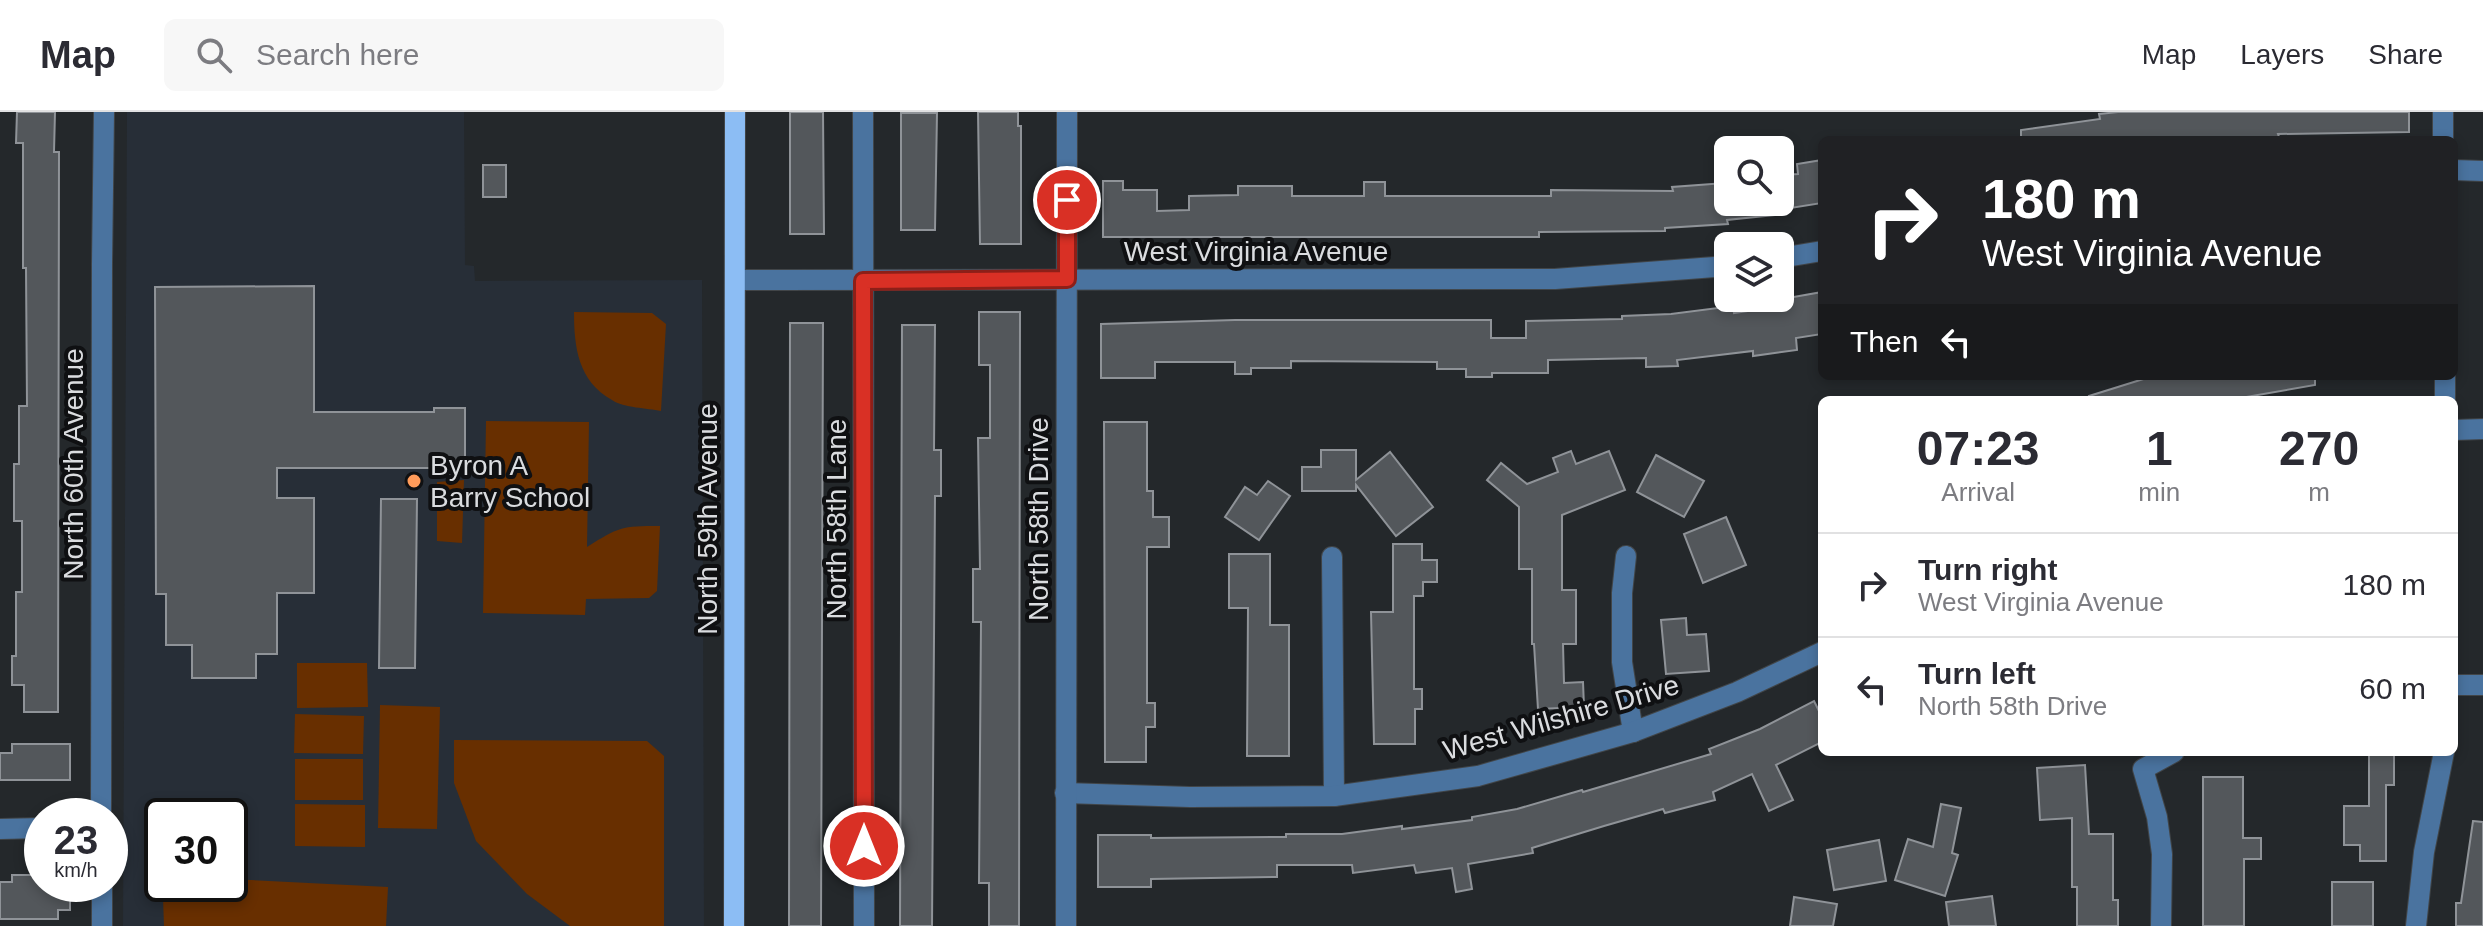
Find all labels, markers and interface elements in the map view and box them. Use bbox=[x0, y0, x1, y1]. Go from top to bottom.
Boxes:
search box bbox=[164, 19, 724, 91]
icon: search bbox=[192, 33, 236, 77]
text: Map bbox=[40, 34, 116, 76]
text: Search here bbox=[256, 38, 419, 71]
text: Map bbox=[2142, 39, 2196, 70]
text: Layers bbox=[2240, 39, 2324, 70]
text: Share bbox=[2368, 39, 2443, 70]
map controls bbox=[1714, 136, 1794, 312]
button: search bbox=[1714, 136, 1794, 216]
pin bbox=[1033, 166, 1101, 234]
text: 180 m bbox=[1982, 167, 2141, 230]
icon: right bbox=[1850, 168, 1954, 272]
icon: arrive bbox=[1045, 178, 1089, 222]
button: layers bbox=[1714, 232, 1794, 312]
text: West Virginia Avenue bbox=[1982, 233, 2322, 274]
street label: West Virginia Avenue bbox=[1124, 236, 1388, 267]
icon: left bbox=[1934, 320, 1978, 364]
text: Then bbox=[1850, 325, 1918, 358]
street label: North 60th Avenue bbox=[58, 348, 89, 580]
street label: North 59th Avenue bbox=[692, 403, 723, 635]
street label: North 58th Drive bbox=[1023, 417, 1054, 621]
street label: North 58th Lane bbox=[821, 419, 852, 619]
text: 07:23 bbox=[1917, 422, 2040, 475]
text: 1 bbox=[2146, 422, 2173, 475]
text: 270 bbox=[2279, 422, 2359, 475]
place label: Byron A Barry School bbox=[430, 450, 590, 513]
marker: Byron A Barry School bbox=[405, 472, 423, 490]
text: Arrival bbox=[1941, 477, 2015, 507]
text: min bbox=[2138, 477, 2180, 507]
text: m bbox=[2308, 477, 2330, 507]
text: Turn right bbox=[1918, 553, 2057, 586]
icon: right bbox=[1850, 563, 1894, 607]
text: 180 m bbox=[2343, 568, 2426, 601]
text: West Virginia Avenue bbox=[1918, 587, 2164, 617]
text: Turn left bbox=[1918, 657, 2036, 690]
icon: left bbox=[1850, 667, 1894, 711]
street label: West Wilshire Drive bbox=[1440, 669, 1683, 766]
text: 60 m bbox=[2359, 672, 2426, 705]
text: North 58th Drive bbox=[1918, 691, 2107, 721]
speed limit sign: 30 bbox=[144, 798, 248, 902]
position arrow bbox=[822, 804, 906, 888]
text: 23 bbox=[54, 818, 98, 862]
text: km/h bbox=[54, 859, 98, 881]

